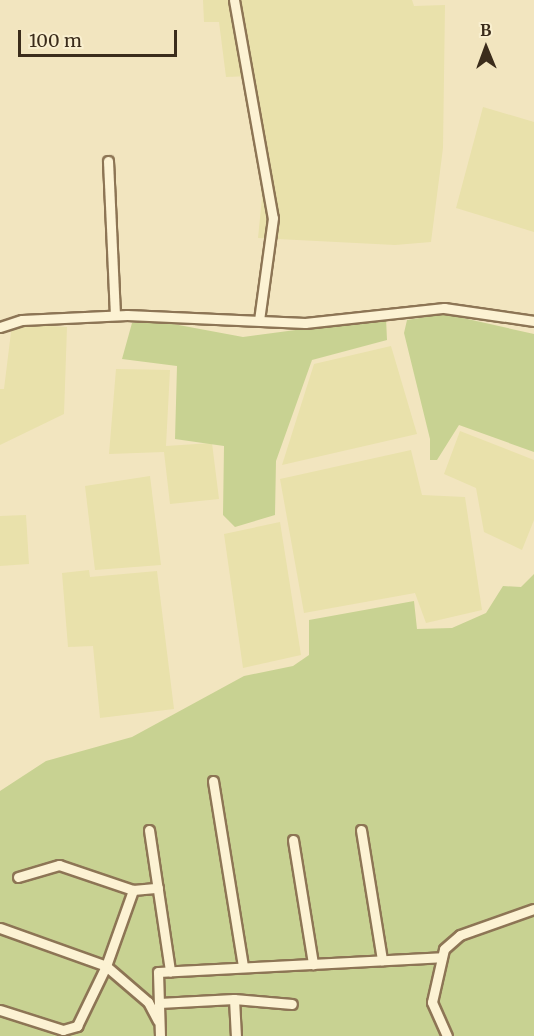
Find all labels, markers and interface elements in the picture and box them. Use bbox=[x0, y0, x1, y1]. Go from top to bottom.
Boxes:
scale bar bbox=[21, 18, 180, 56]
north arrow bbox=[456, 18, 516, 78]
text: B bbox=[480, 20, 491, 40]
text: 100 m bbox=[29, 29, 82, 52]

